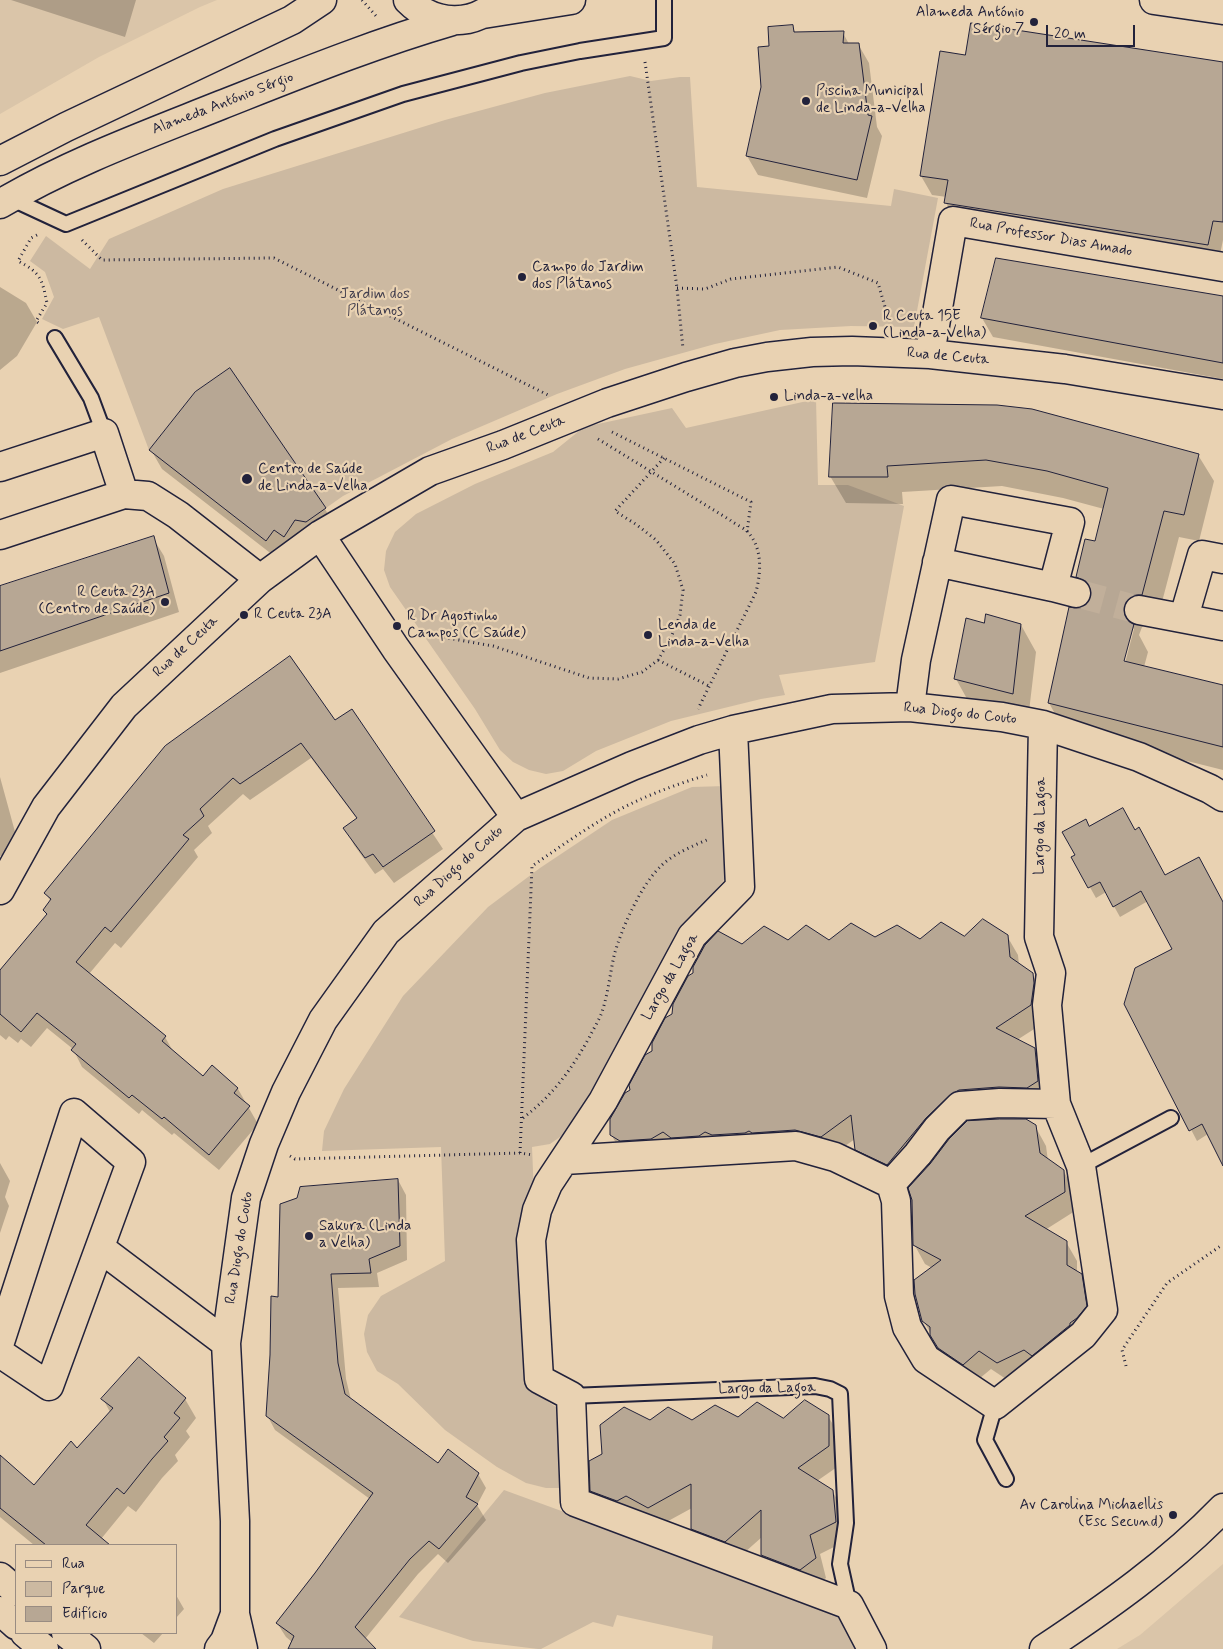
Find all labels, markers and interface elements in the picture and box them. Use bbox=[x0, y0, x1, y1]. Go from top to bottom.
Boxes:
place label: Alameda António Sérgio 7 bbox=[916, 4, 1024, 39]
scale bar bbox=[1048, 15, 1137, 47]
marker: Alameda António Sérgio 7 bbox=[1028, 16, 1040, 28]
text: 20 m bbox=[1054, 24, 1086, 44]
street label: Alameda António Sérgio bbox=[150, 69, 296, 139]
place label: Piscina Municipal de Linda-a-Velha bbox=[816, 83, 926, 118]
marker: Piscina Municipal de Linda-a-Velha bbox=[800, 95, 812, 107]
street label: Rua Professor Dias Amado bbox=[968, 215, 1134, 261]
place label: Campo do Jardim dos Plátanos bbox=[532, 259, 644, 294]
marker: Campo do Jardim dos Plátanos bbox=[516, 271, 528, 283]
park label: Jardim dos Plátanos bbox=[340, 286, 410, 321]
place label: R Ceuta 15E (Linda-a-Velha) bbox=[883, 308, 986, 343]
marker: R Ceuta 15E (Linda-a-Velha) bbox=[867, 320, 879, 332]
street label: Rua de Ceuta bbox=[906, 344, 990, 370]
place label: Linda-a-velha bbox=[784, 388, 873, 406]
marker: Linda-a-velha bbox=[768, 391, 780, 403]
street label: Rua de Ceuta bbox=[484, 412, 568, 458]
place label: Centro de Saúde de Linda-a-Velha bbox=[258, 461, 368, 496]
marker: Centro de Saúde de Linda-a-Velha bbox=[240, 472, 254, 486]
place label: R Ceuta 23A (Centro de Saúde) bbox=[38, 584, 155, 619]
marker: R Ceuta 23A (Centro de Saúde) bbox=[159, 596, 171, 608]
place label: R Ceuta 23A bbox=[254, 606, 332, 624]
place label: R Dr Agostinho Campos (C Saúde) bbox=[407, 608, 526, 643]
marker: R Ceuta 23A bbox=[238, 609, 250, 621]
street label: Rua de Ceuta bbox=[150, 612, 222, 682]
place label: Lenda de Linda-a-Velha bbox=[658, 617, 749, 652]
marker: R Dr Agostinho Campos (C Saúde) bbox=[391, 620, 403, 632]
marker: Lenda de Linda-a-Velha bbox=[642, 629, 654, 641]
street label: Rua Diogo do Couto bbox=[903, 699, 1017, 729]
street label: Largo da Lagoa bbox=[1031, 777, 1051, 875]
street label: Rua Diogo do Couto bbox=[411, 822, 507, 912]
street label: Largo da Lagoa bbox=[639, 930, 703, 1024]
street label: Rua Diogo do Couto bbox=[222, 1190, 258, 1306]
place label: Sakura (Linda a Velha) bbox=[319, 1218, 411, 1253]
marker: Sakura (Linda a Velha) bbox=[303, 1230, 315, 1242]
street label: Largo da Lagoa bbox=[718, 1379, 816, 1399]
place label: Av Carolina Michaellis (Esc Secund) bbox=[1020, 1497, 1163, 1532]
marker: Av Carolina Michaellis (Esc Secund) bbox=[1167, 1509, 1179, 1521]
legend bbox=[15, 1544, 178, 1634]
text: Rua bbox=[62, 1554, 85, 1574]
text: Parque bbox=[62, 1579, 105, 1599]
text: Edifício bbox=[62, 1604, 107, 1624]

